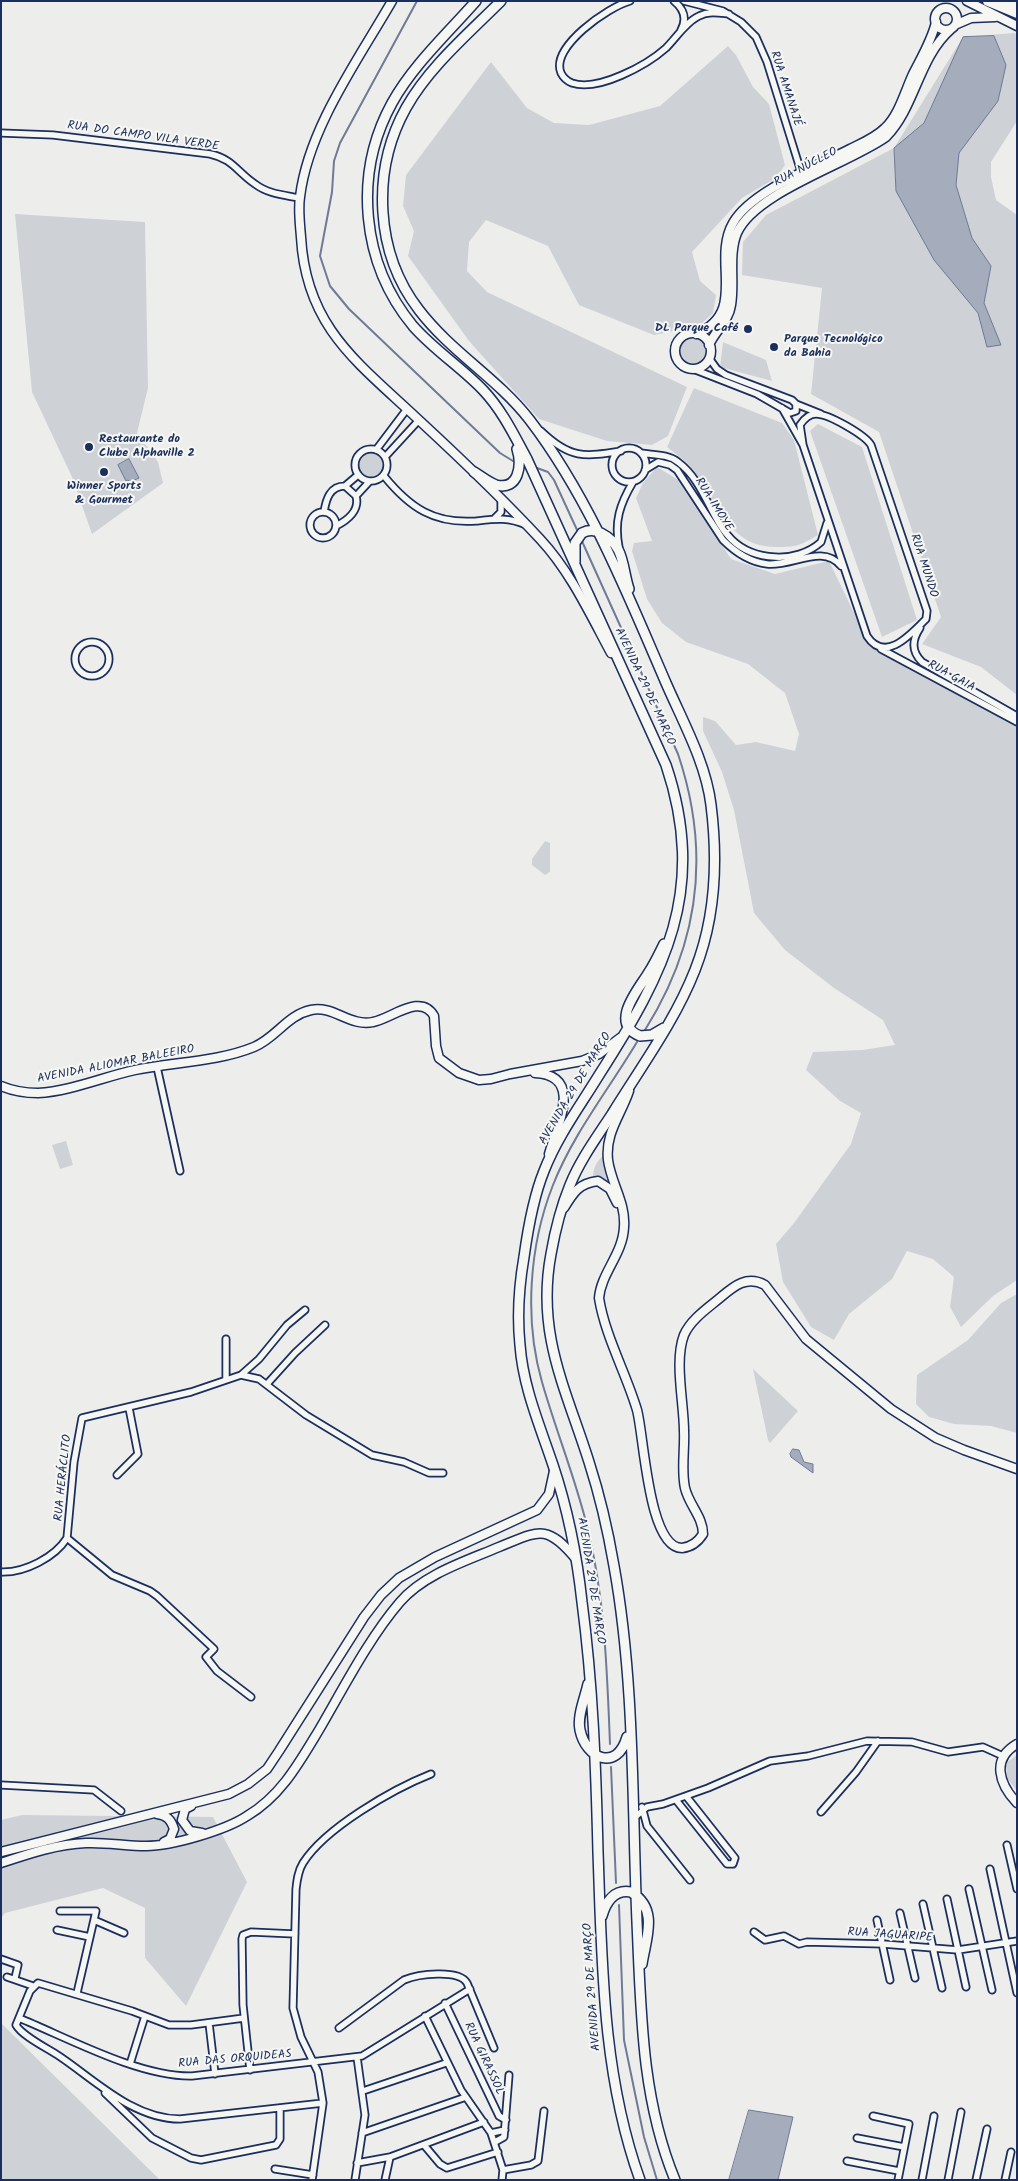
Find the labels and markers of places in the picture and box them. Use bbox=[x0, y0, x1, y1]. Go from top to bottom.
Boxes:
place label: DL Parque Café bbox=[655, 322, 738, 336]
marker: DL Parque Café bbox=[742, 323, 754, 335]
place label: Parque Tecnológico da Bahia bbox=[784, 333, 883, 361]
marker: Parque Tecnológico da Bahia bbox=[768, 341, 780, 353]
place label: Restaurante do Clube Alphaville 2 bbox=[99, 433, 195, 461]
marker: Restaurante do Clube Alphaville 2 bbox=[83, 441, 95, 453]
marker: Winner Sports & Gourmet bbox=[98, 466, 110, 478]
place label: Winner Sports & Gourmet bbox=[67, 480, 141, 508]

